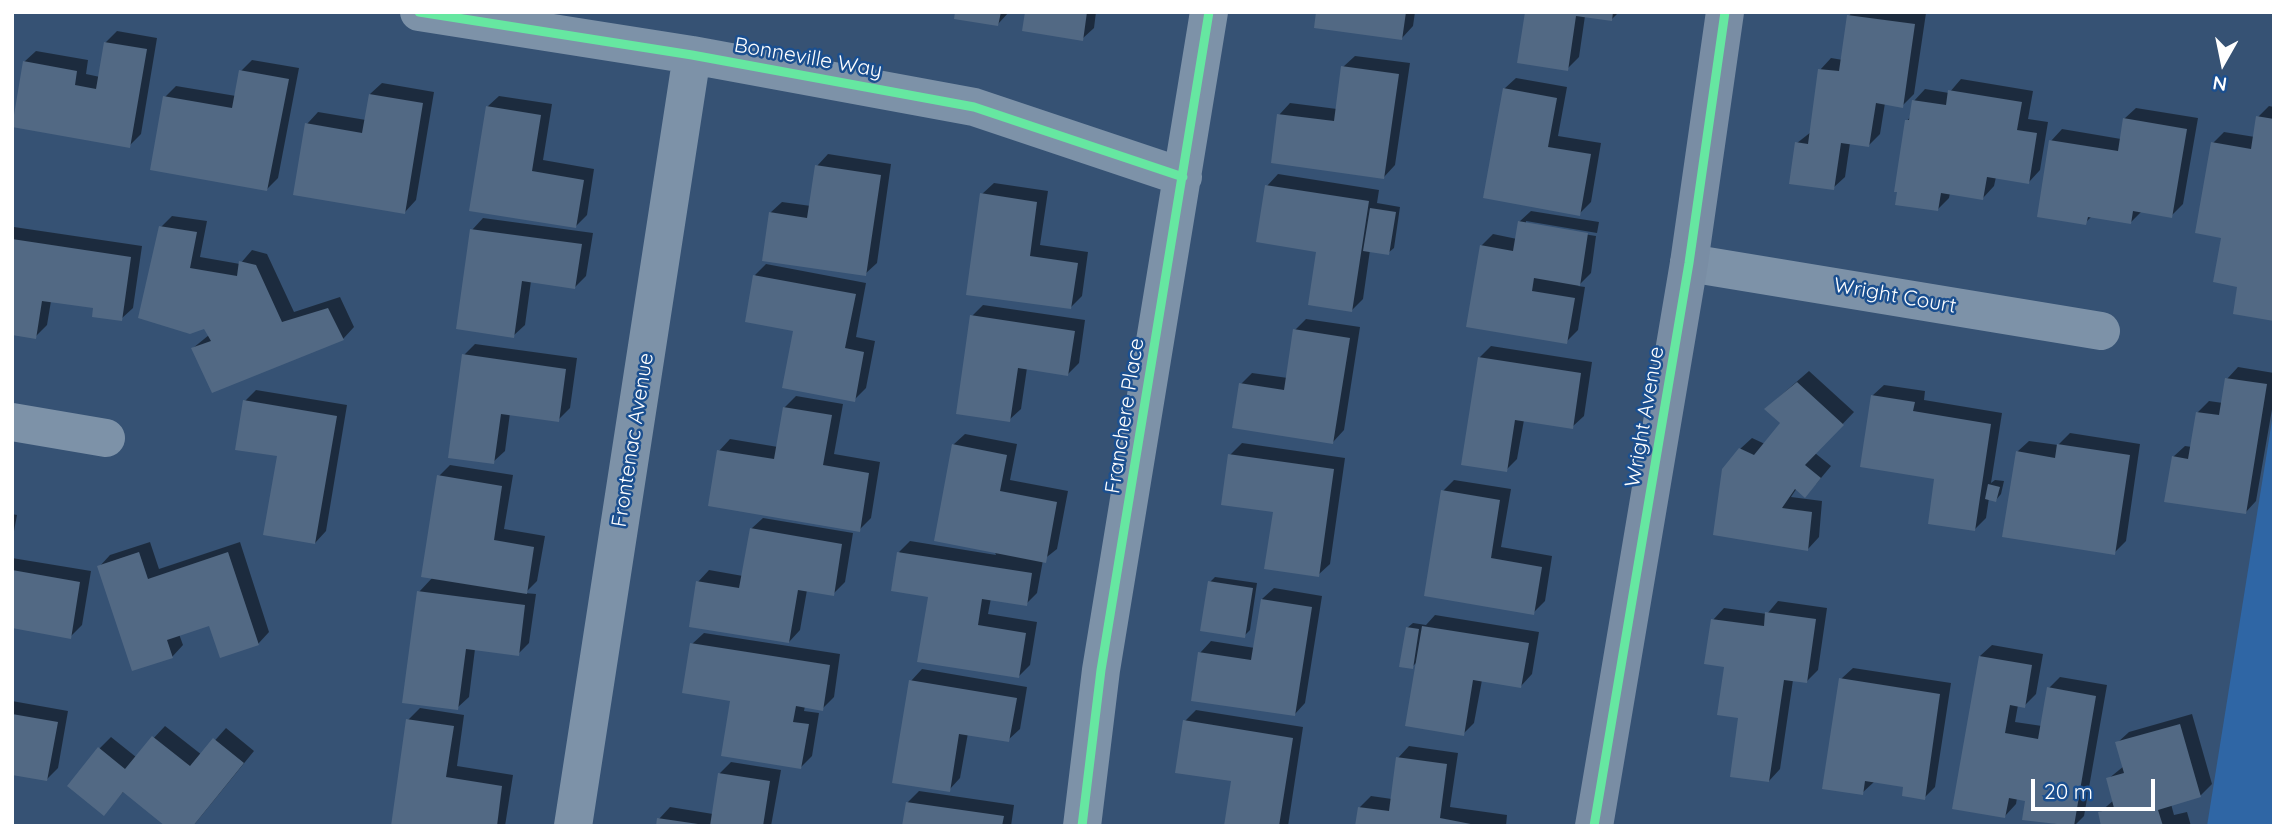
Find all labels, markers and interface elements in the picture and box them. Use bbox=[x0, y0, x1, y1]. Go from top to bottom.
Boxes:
north arrow bbox=[2188, 28, 2258, 98]
street label: Bonneville Way bbox=[732, 33, 884, 83]
text: N bbox=[2211, 71, 2228, 97]
street label: Wright Court bbox=[1832, 273, 1958, 319]
street label: Franchere Place bbox=[1100, 336, 1150, 496]
street label: Wright Avenue bbox=[1620, 345, 1670, 489]
street label: Frontenac Avenue bbox=[607, 351, 659, 529]
scale bar bbox=[2034, 764, 2158, 808]
text: 20 m bbox=[2044, 778, 2093, 804]

